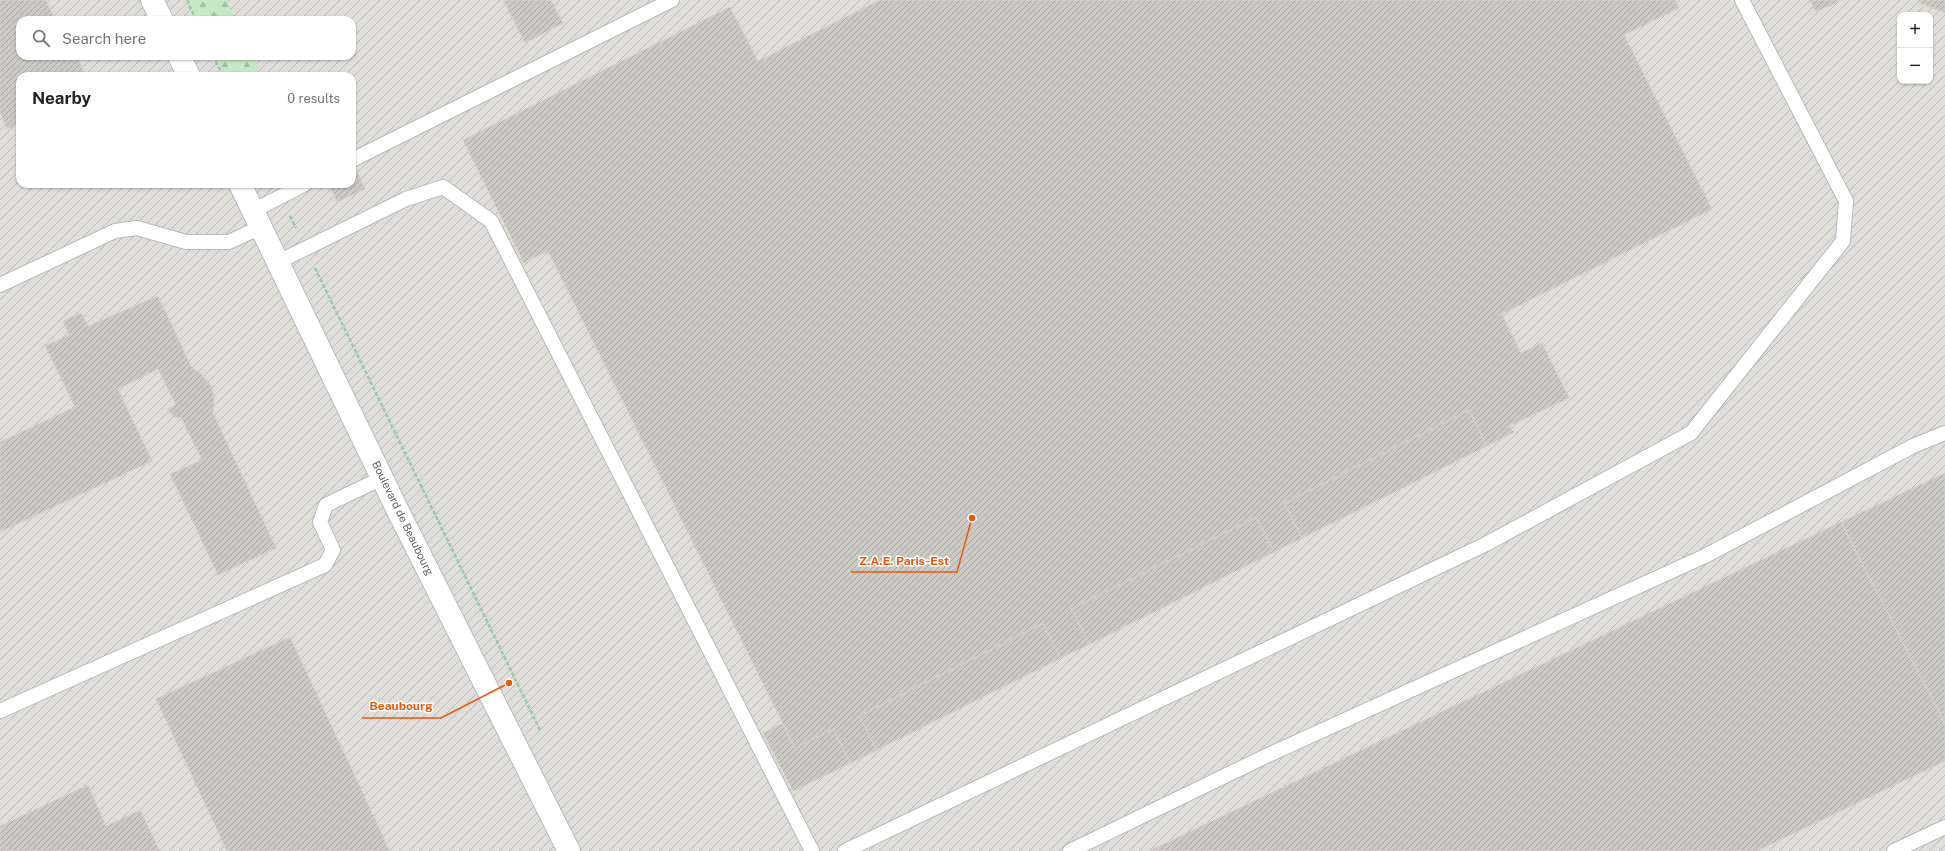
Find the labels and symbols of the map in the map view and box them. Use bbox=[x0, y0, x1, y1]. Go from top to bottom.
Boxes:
street label: Boulevard de Beaubourg bbox=[370, 459, 436, 577]
callout: Z.A.E. Paris-Est bbox=[851, 548, 957, 572]
text: Z.A.E. Paris-Est bbox=[859, 554, 949, 568]
callout: Beaubourg bbox=[362, 694, 441, 718]
text: Beaubourg bbox=[370, 699, 433, 713]

